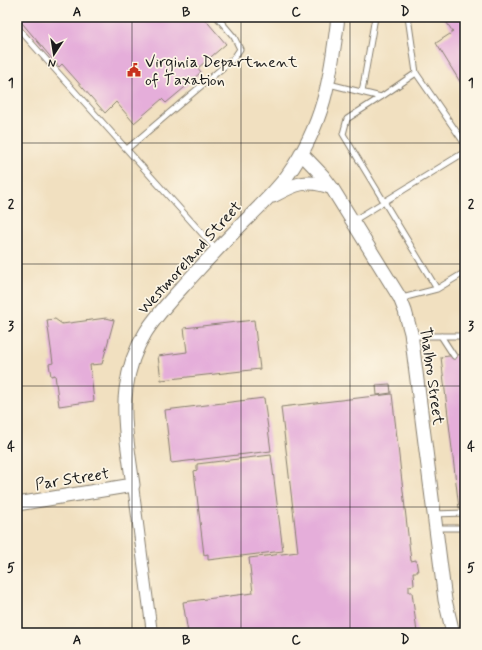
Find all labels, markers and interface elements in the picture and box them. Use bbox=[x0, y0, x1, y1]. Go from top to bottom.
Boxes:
text: A bbox=[73, 4, 81, 21]
text: B bbox=[182, 4, 191, 21]
text: C bbox=[291, 4, 301, 21]
text: D bbox=[401, 4, 410, 21]
north arrow bbox=[34, 34, 74, 74]
place label: Virginia Department of Taxation bbox=[145, 52, 298, 91]
text: N bbox=[47, 55, 57, 70]
public building icon: Virginia Department of Taxation bbox=[126, 62, 142, 78]
text: 1 bbox=[8, 75, 14, 92]
text: 1 bbox=[468, 75, 474, 92]
text: 2 bbox=[8, 196, 15, 213]
street label: Westmoreland Street bbox=[133, 196, 247, 319]
text: 2 bbox=[468, 196, 475, 213]
text: 3 bbox=[8, 318, 14, 335]
text: 3 bbox=[468, 318, 474, 335]
street label: Thalbro Street bbox=[414, 326, 449, 427]
text: 4 bbox=[7, 439, 15, 456]
text: 4 bbox=[467, 439, 475, 456]
street label: Par Street bbox=[34, 463, 111, 496]
text: 5 bbox=[7, 560, 15, 577]
text: 5 bbox=[467, 560, 475, 577]
text: A bbox=[73, 632, 81, 649]
text: B bbox=[182, 632, 191, 649]
text: C bbox=[291, 632, 301, 649]
text: D bbox=[401, 632, 410, 649]

